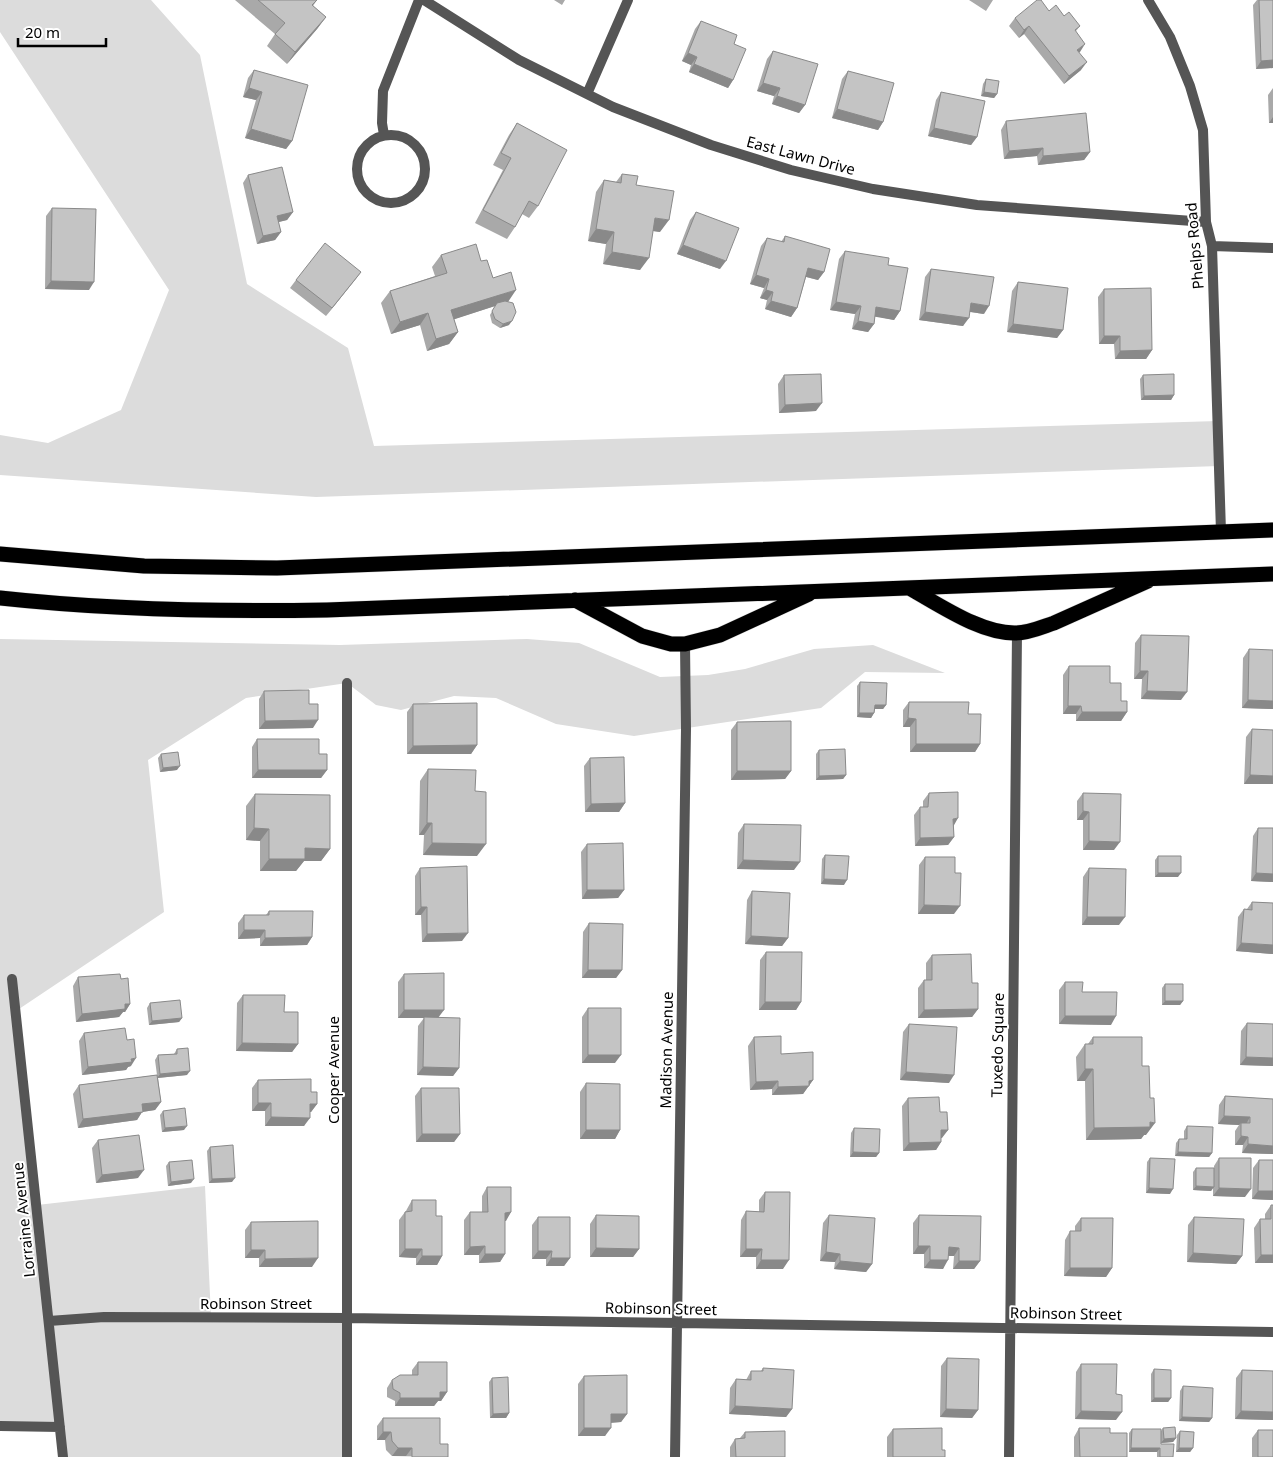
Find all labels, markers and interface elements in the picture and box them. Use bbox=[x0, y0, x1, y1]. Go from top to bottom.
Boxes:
scale bar bbox=[18, 15, 105, 47]
text: 20 m bbox=[25, 22, 60, 42]
street label: East Lawn Drive bbox=[745, 131, 857, 179]
street label: Phelps Road bbox=[1180, 202, 1208, 290]
street label: Madison Avenue bbox=[655, 991, 677, 1109]
street label: Tuxedo Square bbox=[986, 993, 1008, 1097]
street label: Cooper Avenue bbox=[323, 1016, 343, 1124]
street label: Lorraine Avenue bbox=[7, 1161, 39, 1279]
street label: Robinson Street bbox=[200, 1293, 313, 1313]
street label: Robinson Street bbox=[605, 1297, 718, 1319]
street label: Robinson Street bbox=[1010, 1302, 1123, 1324]

